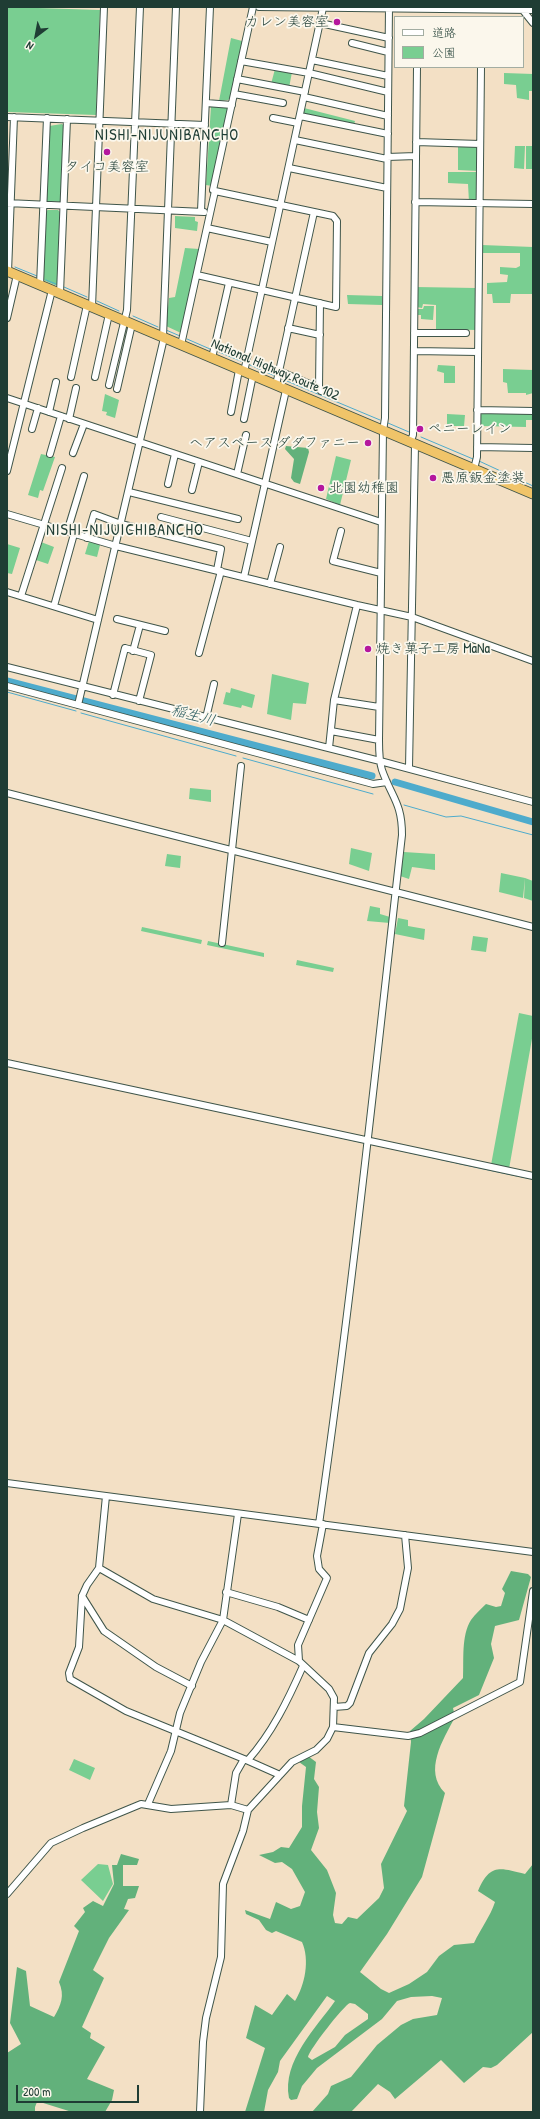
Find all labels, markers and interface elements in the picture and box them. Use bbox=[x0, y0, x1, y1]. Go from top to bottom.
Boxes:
place label: カレン美容室 bbox=[245, 14, 329, 30]
north arrow bbox=[16, 16, 56, 56]
legend bbox=[394, 16, 524, 68]
marker: カレン美容室 bbox=[332, 17, 342, 27]
text: 道路 bbox=[432, 24, 456, 41]
text: N bbox=[23, 39, 36, 54]
text: 公園 bbox=[432, 44, 456, 61]
district label: NISHI-NIJUNIBANCHO bbox=[95, 126, 239, 146]
marker: タイコ美容室 bbox=[102, 147, 112, 157]
place label: タイコ美容室 bbox=[65, 159, 149, 175]
street label: National Highway Route 102 bbox=[209, 335, 341, 405]
place label: ペニーレイン bbox=[428, 421, 512, 437]
marker: ペニーレイン bbox=[415, 424, 425, 434]
place label: ヘアスペース ダダファニー bbox=[189, 435, 360, 451]
marker: ヘアスペース ダダファニー bbox=[363, 438, 373, 448]
place label: 悪原鈑金塗装 bbox=[441, 470, 525, 486]
marker: 悪原鈑金塗装 bbox=[428, 473, 438, 483]
place label: 北園幼稚園 bbox=[329, 480, 399, 496]
marker: 北園幼稚園 bbox=[316, 483, 326, 493]
district label: NISHI-NIJUICHIBANCHO bbox=[46, 521, 204, 541]
place label: 焼き菓子工房 MaNa bbox=[376, 641, 490, 657]
marker: 焼き菓子工房 MaNa bbox=[363, 644, 373, 654]
water label: 稲生川 bbox=[169, 701, 217, 731]
scale bar bbox=[18, 2077, 141, 2103]
text: 200 m bbox=[23, 2083, 50, 2100]

